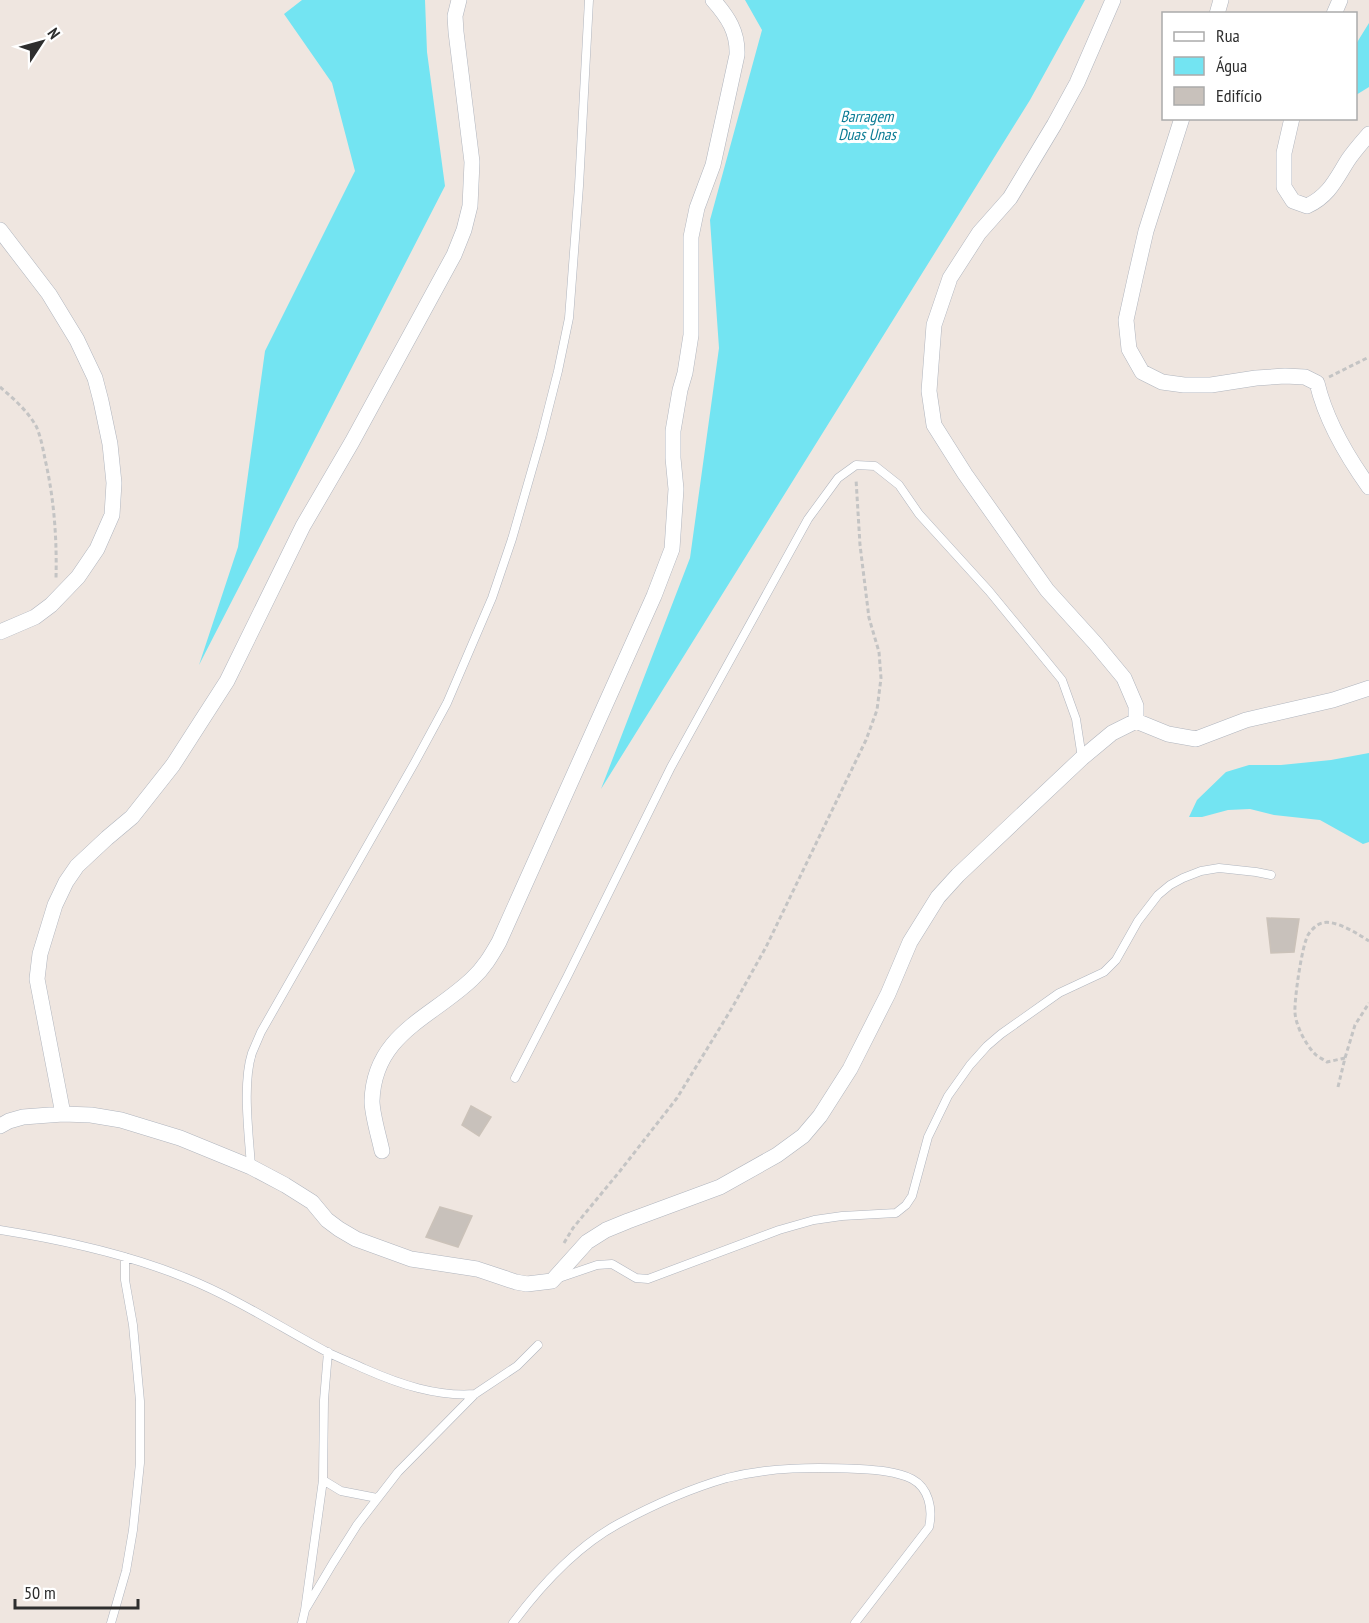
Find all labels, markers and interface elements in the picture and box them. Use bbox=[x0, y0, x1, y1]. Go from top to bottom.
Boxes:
north arrow bbox=[12, 12, 72, 72]
legend bbox=[1162, 12, 1357, 120]
text: N bbox=[44, 24, 65, 43]
text: Rua bbox=[1216, 24, 1240, 47]
text: Água bbox=[1216, 54, 1247, 77]
text: Edifício bbox=[1216, 84, 1262, 107]
water label: Barragem Duas Unas bbox=[838, 106, 897, 144]
scale bar bbox=[15, 1572, 138, 1610]
text: 50 m bbox=[24, 1581, 56, 1604]

